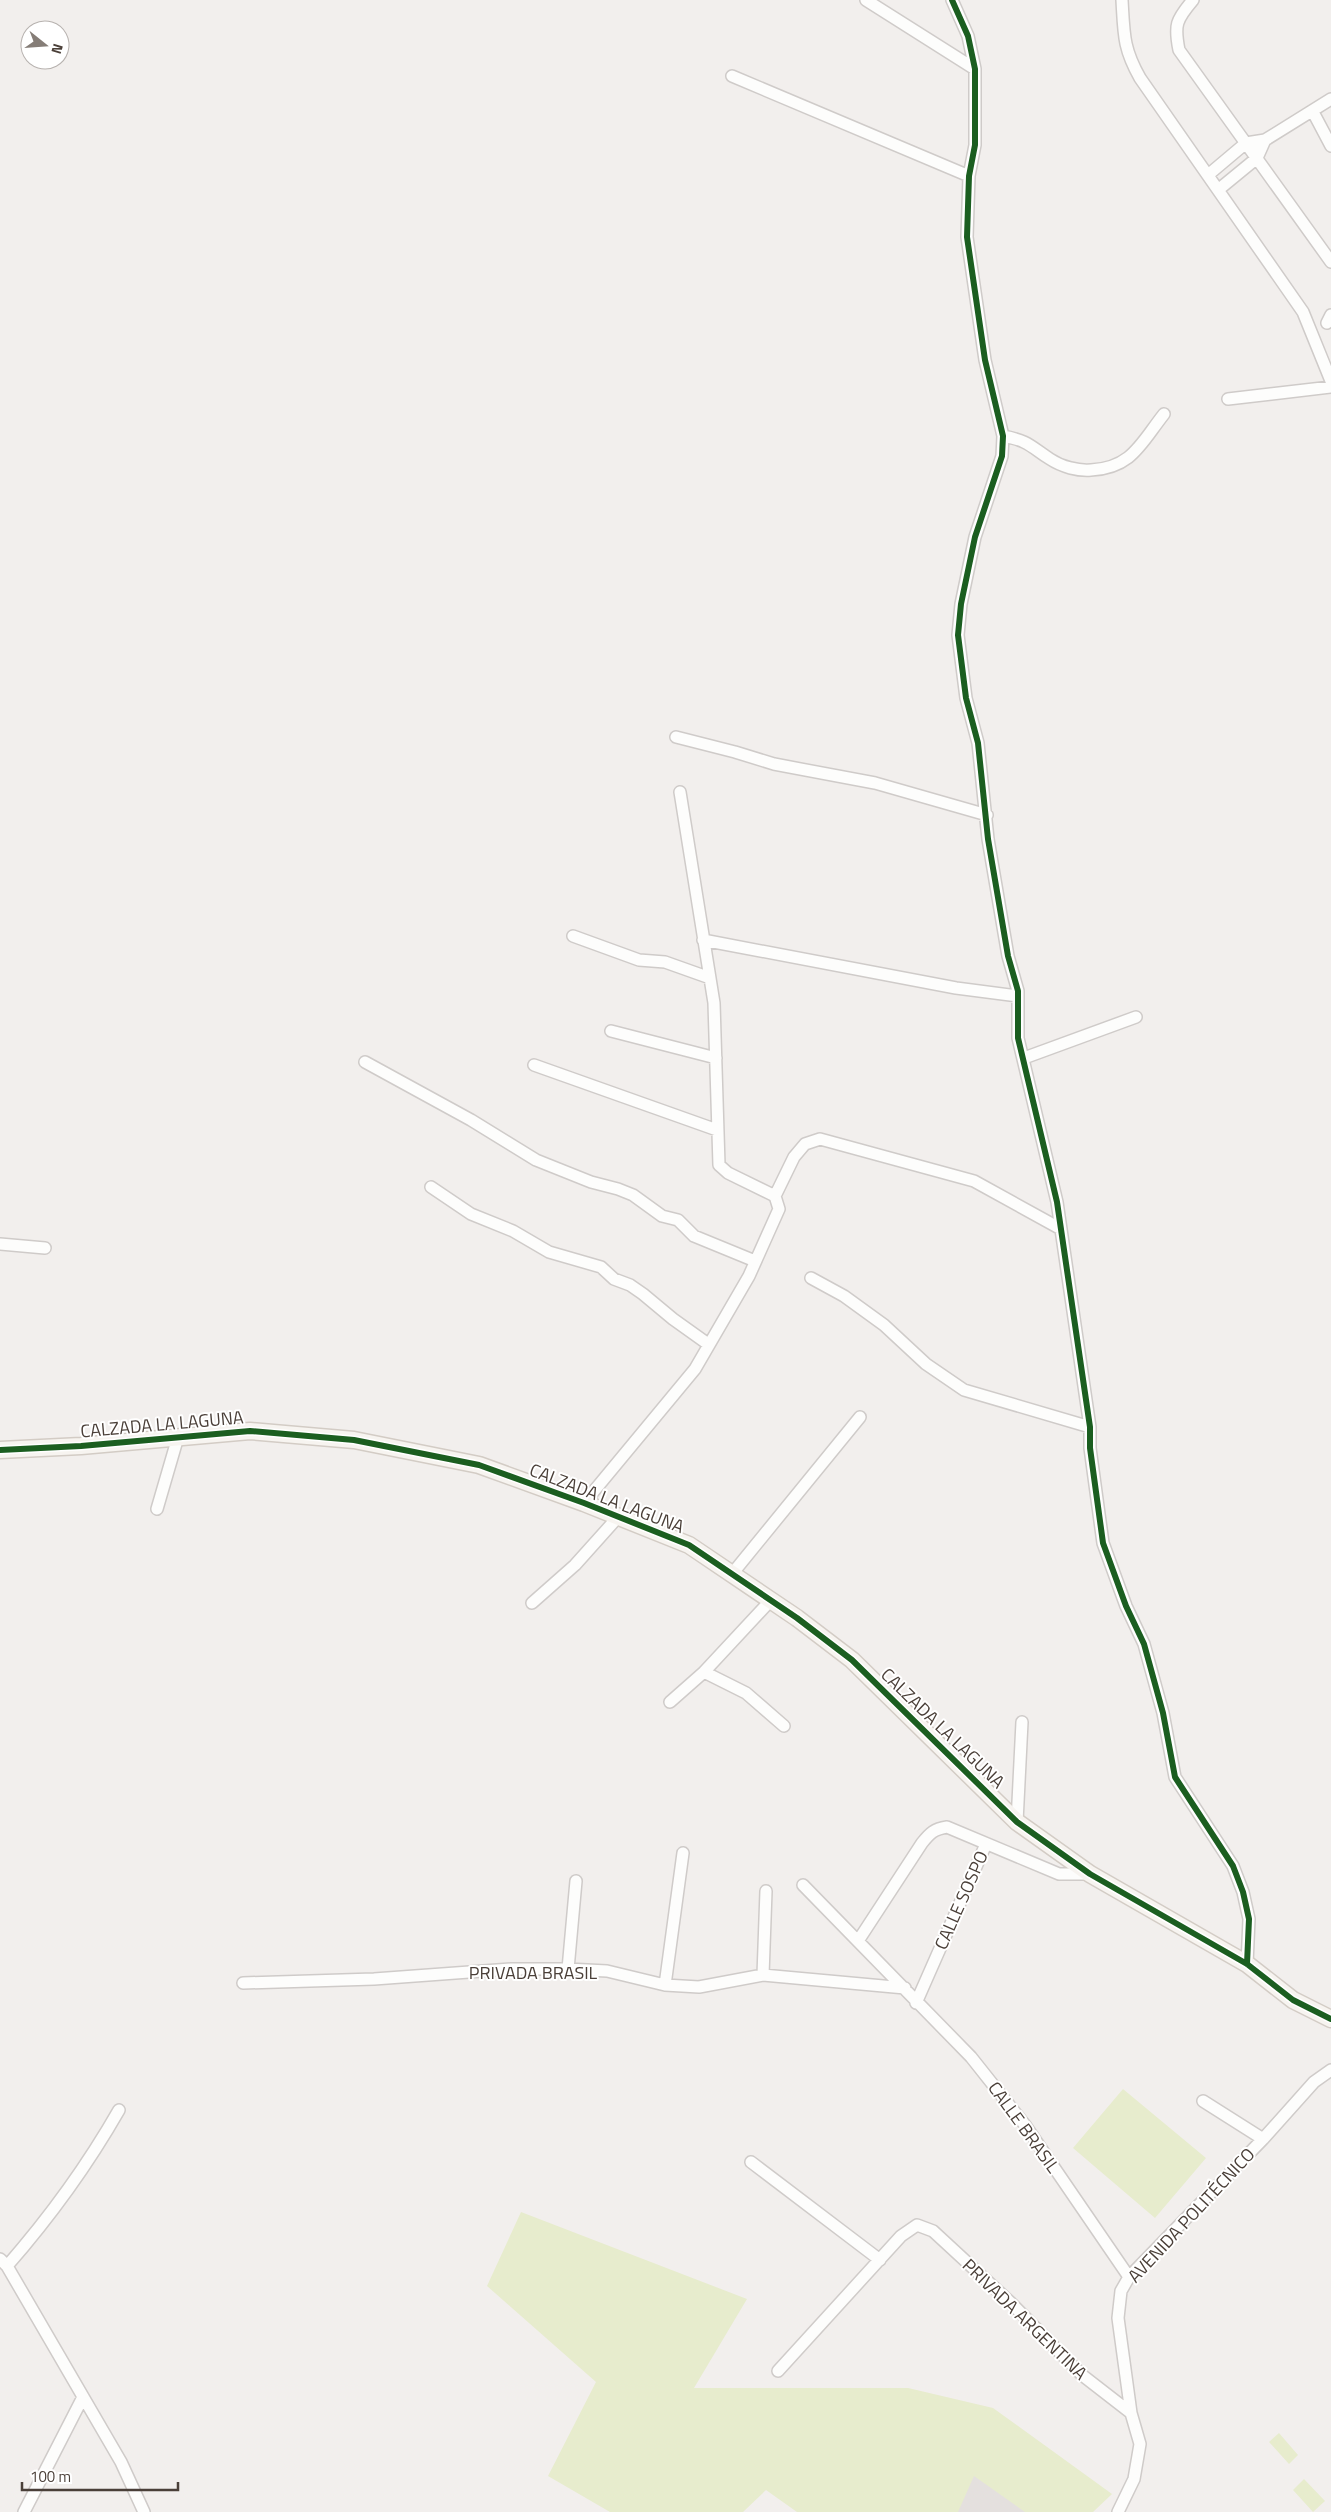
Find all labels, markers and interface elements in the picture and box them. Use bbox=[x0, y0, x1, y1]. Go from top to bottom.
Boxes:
north arrow bbox=[20, 20, 70, 70]
text: N bbox=[46, 41, 69, 57]
street label: CALZADA LA LAGUNA bbox=[79, 1403, 245, 1445]
street label: CALZADA LA LAGUNA bbox=[526, 1456, 688, 1540]
street label: CALZADA LA LAGUNA bbox=[875, 1661, 1011, 1795]
street label: CALLE SOSPO bbox=[927, 1846, 995, 1954]
street label: PRIVADA BRASIL bbox=[469, 1959, 598, 1986]
street label: CALLE BRASIL bbox=[982, 2076, 1067, 2179]
street label: AVENIDA POLITÉCNICO bbox=[1121, 2141, 1261, 2289]
street label: PRIVADA ARGENTINA bbox=[956, 2252, 1094, 2386]
scale bar bbox=[22, 2460, 179, 2492]
text: 100 m bbox=[30, 2465, 71, 2488]

